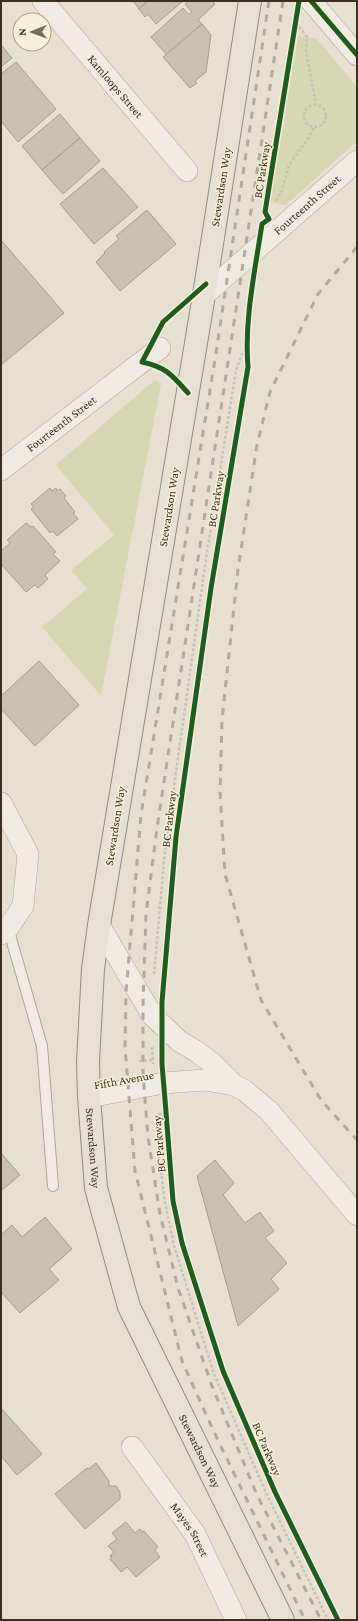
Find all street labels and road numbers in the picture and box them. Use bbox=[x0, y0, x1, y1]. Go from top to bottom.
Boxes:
street label: Kamloops Street bbox=[85, 52, 147, 122]
street label: BC Parkway bbox=[251, 140, 273, 199]
street label: Stewardson Way bbox=[208, 146, 234, 228]
street label: Fourteenth Street bbox=[271, 171, 344, 238]
street label: Fourteenth Street bbox=[24, 392, 100, 455]
street label: Stewardson Way bbox=[156, 466, 182, 548]
street label: BC Parkway bbox=[205, 469, 227, 528]
street label: Stewardson Way bbox=[102, 785, 128, 867]
street label: BC Parkway bbox=[159, 790, 179, 848]
street label: Fifth Avenue bbox=[93, 1068, 155, 1092]
street label: Stewardson Way bbox=[83, 1107, 103, 1189]
street label: BC Parkway bbox=[150, 1115, 168, 1173]
street label: Stewardson Way bbox=[176, 1412, 224, 1490]
street label: BC Parkway bbox=[249, 1420, 285, 1478]
street label: Mayes Street bbox=[168, 1500, 212, 1560]

